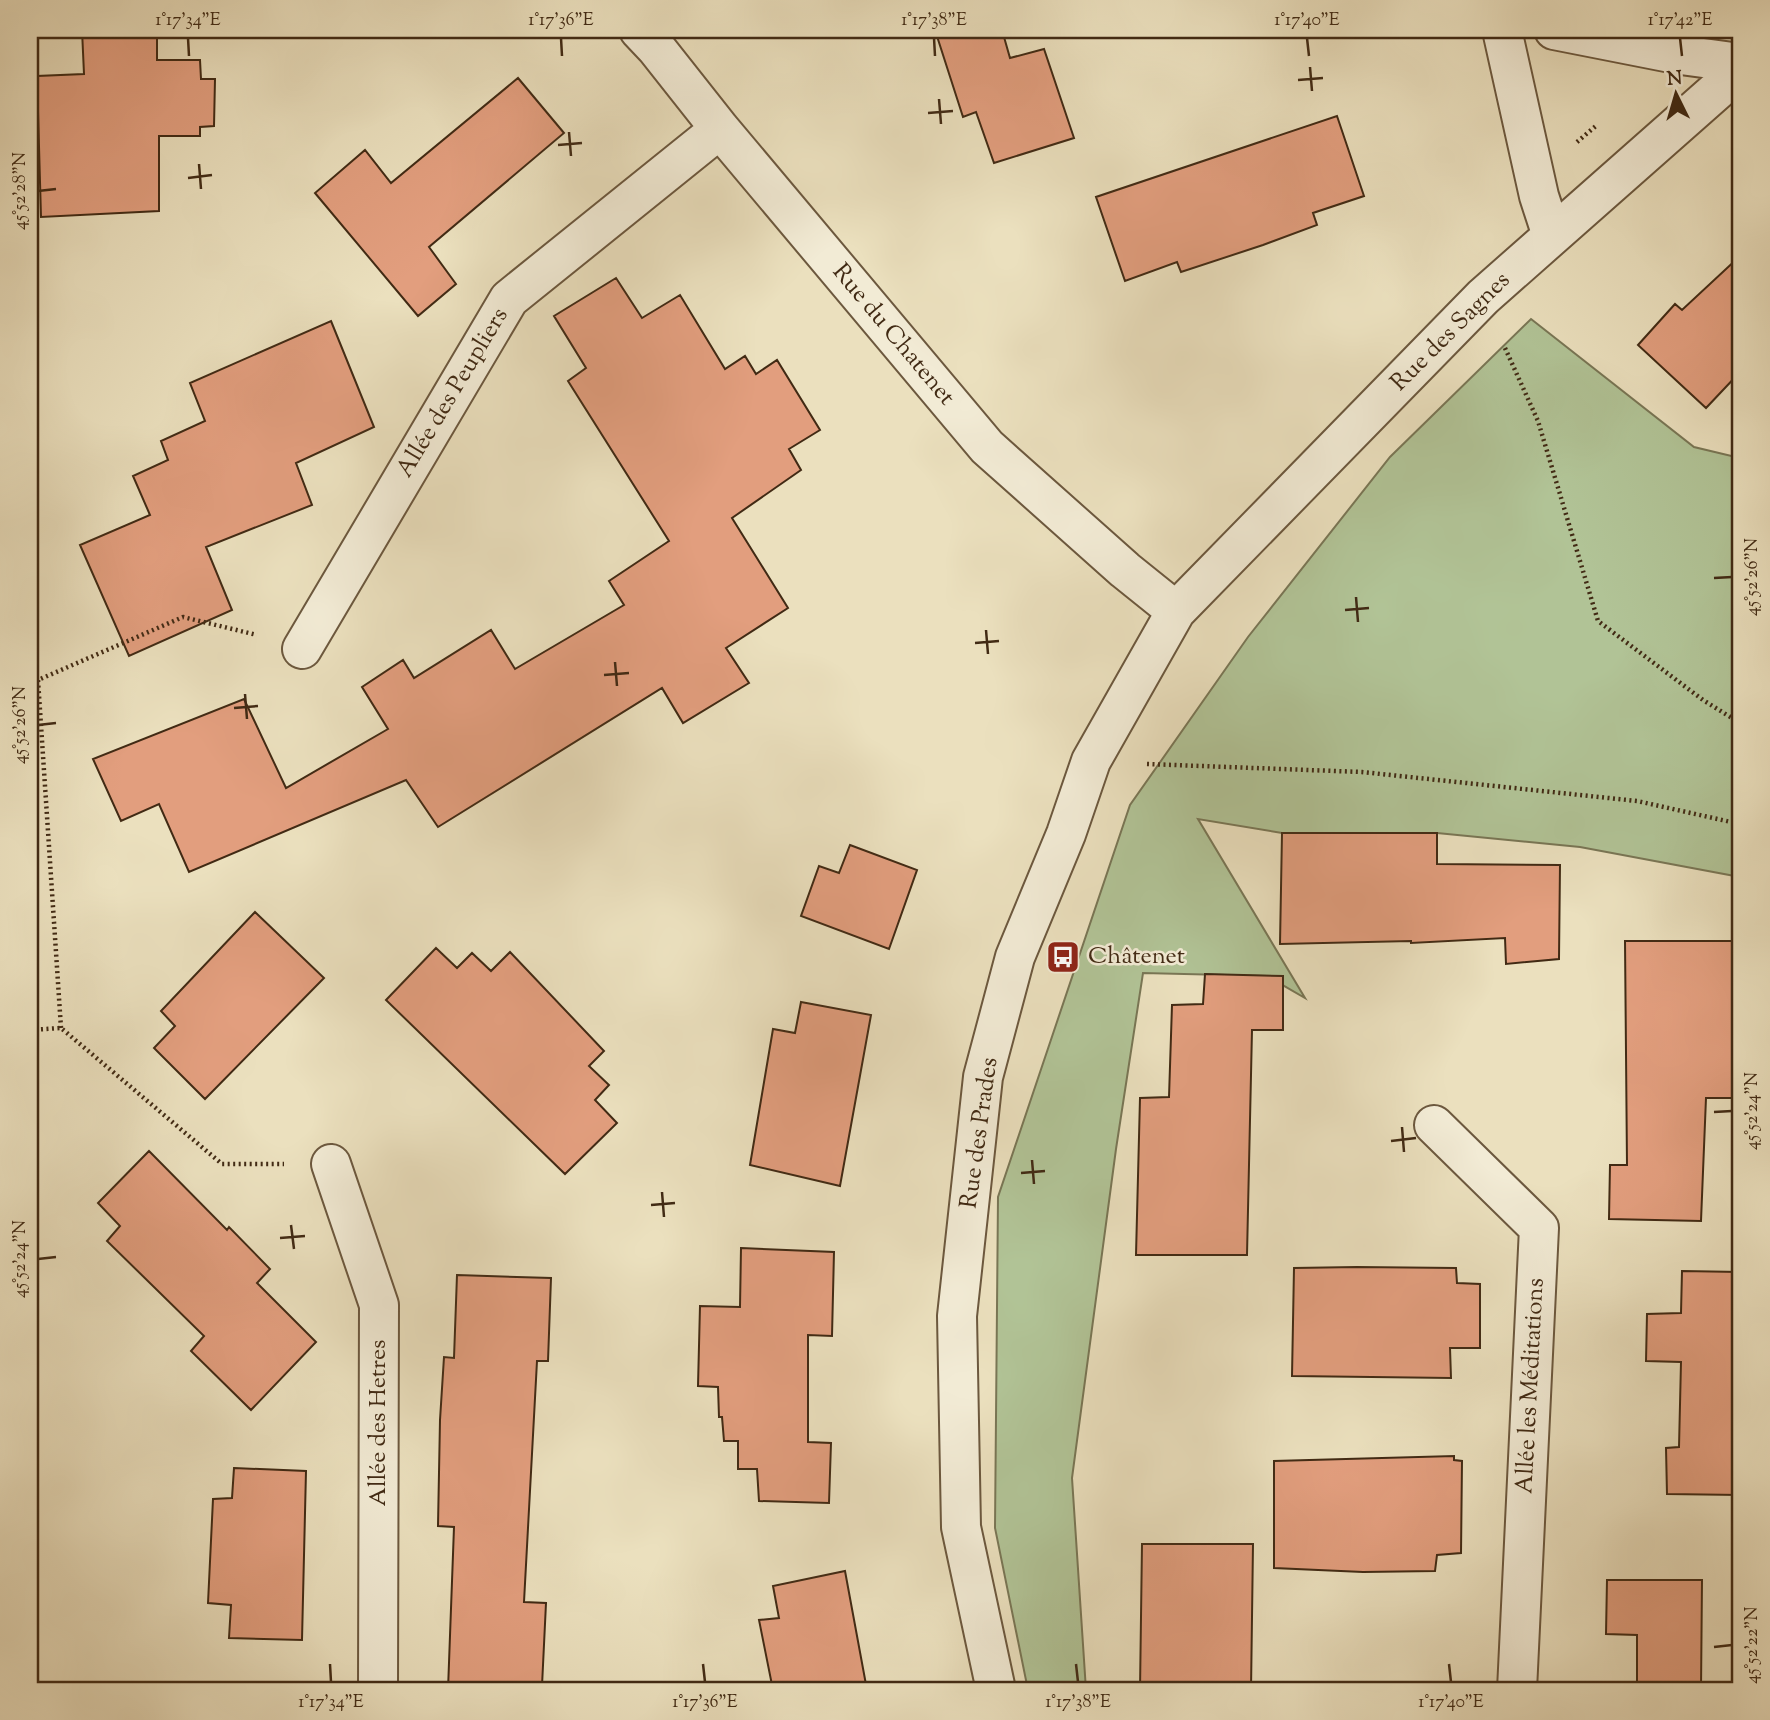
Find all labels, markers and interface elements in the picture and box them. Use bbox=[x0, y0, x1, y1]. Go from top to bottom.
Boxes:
text: 1°17'34"E bbox=[155, 8, 221, 34]
text: 1°17'36"E bbox=[528, 8, 594, 34]
text: 1°17'38"E bbox=[901, 8, 967, 34]
text: 1°17'40"E bbox=[1274, 8, 1340, 34]
text: 1°17'42"E bbox=[1648, 8, 1712, 34]
north arrow bbox=[1640, 60, 1710, 130]
text: N bbox=[1666, 65, 1683, 94]
text: 45°52'28"N bbox=[8, 152, 34, 230]
street label: Rue du Chatenet bbox=[823, 257, 963, 413]
street label: Rue des Sagnes bbox=[1383, 264, 1519, 400]
street label: Allée des Peupliers bbox=[389, 302, 517, 484]
text: 45°52'26"N bbox=[1740, 538, 1766, 616]
text: 45°52'26"N bbox=[8, 686, 34, 764]
bus stop icon: Châtenet bbox=[1044, 938, 1082, 976]
place label: Châtenet bbox=[1088, 940, 1185, 974]
street label: Rue des Prades bbox=[953, 1055, 1007, 1211]
text: 45°52'24"N bbox=[1740, 1072, 1766, 1150]
text: 45°52'24"N bbox=[8, 1220, 34, 1298]
street label: Allée les Méditations bbox=[1508, 1277, 1554, 1495]
street label: Allée des Hetres bbox=[362, 1339, 396, 1507]
text: 45°52'22"N bbox=[1740, 1606, 1766, 1684]
text: 1°17'34"E bbox=[298, 1690, 364, 1716]
text: 1°17'36"E bbox=[672, 1690, 738, 1716]
text: 1°17'38"E bbox=[1045, 1690, 1111, 1716]
text: 1°17'40"E bbox=[1418, 1690, 1484, 1716]

